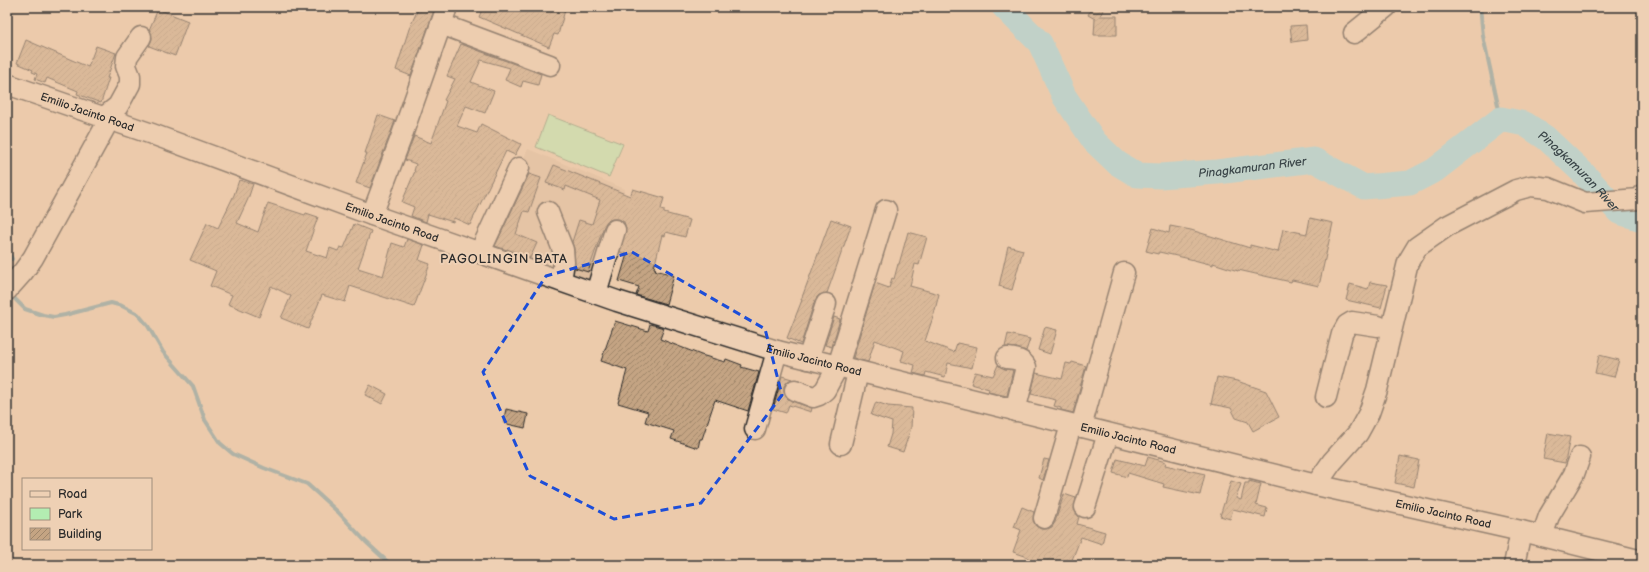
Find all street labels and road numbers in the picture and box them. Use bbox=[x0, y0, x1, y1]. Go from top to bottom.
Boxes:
street label: Emilio Jacinto Road bbox=[39, 90, 136, 134]
street label: Emilio Jacinto Road bbox=[344, 200, 440, 245]
street label: Emilio Jacinto Road bbox=[764, 342, 863, 379]
street label: Emilio Jacinto Road bbox=[1079, 421, 1177, 457]
street label: Emilio Jacinto Road bbox=[1394, 497, 1492, 531]

